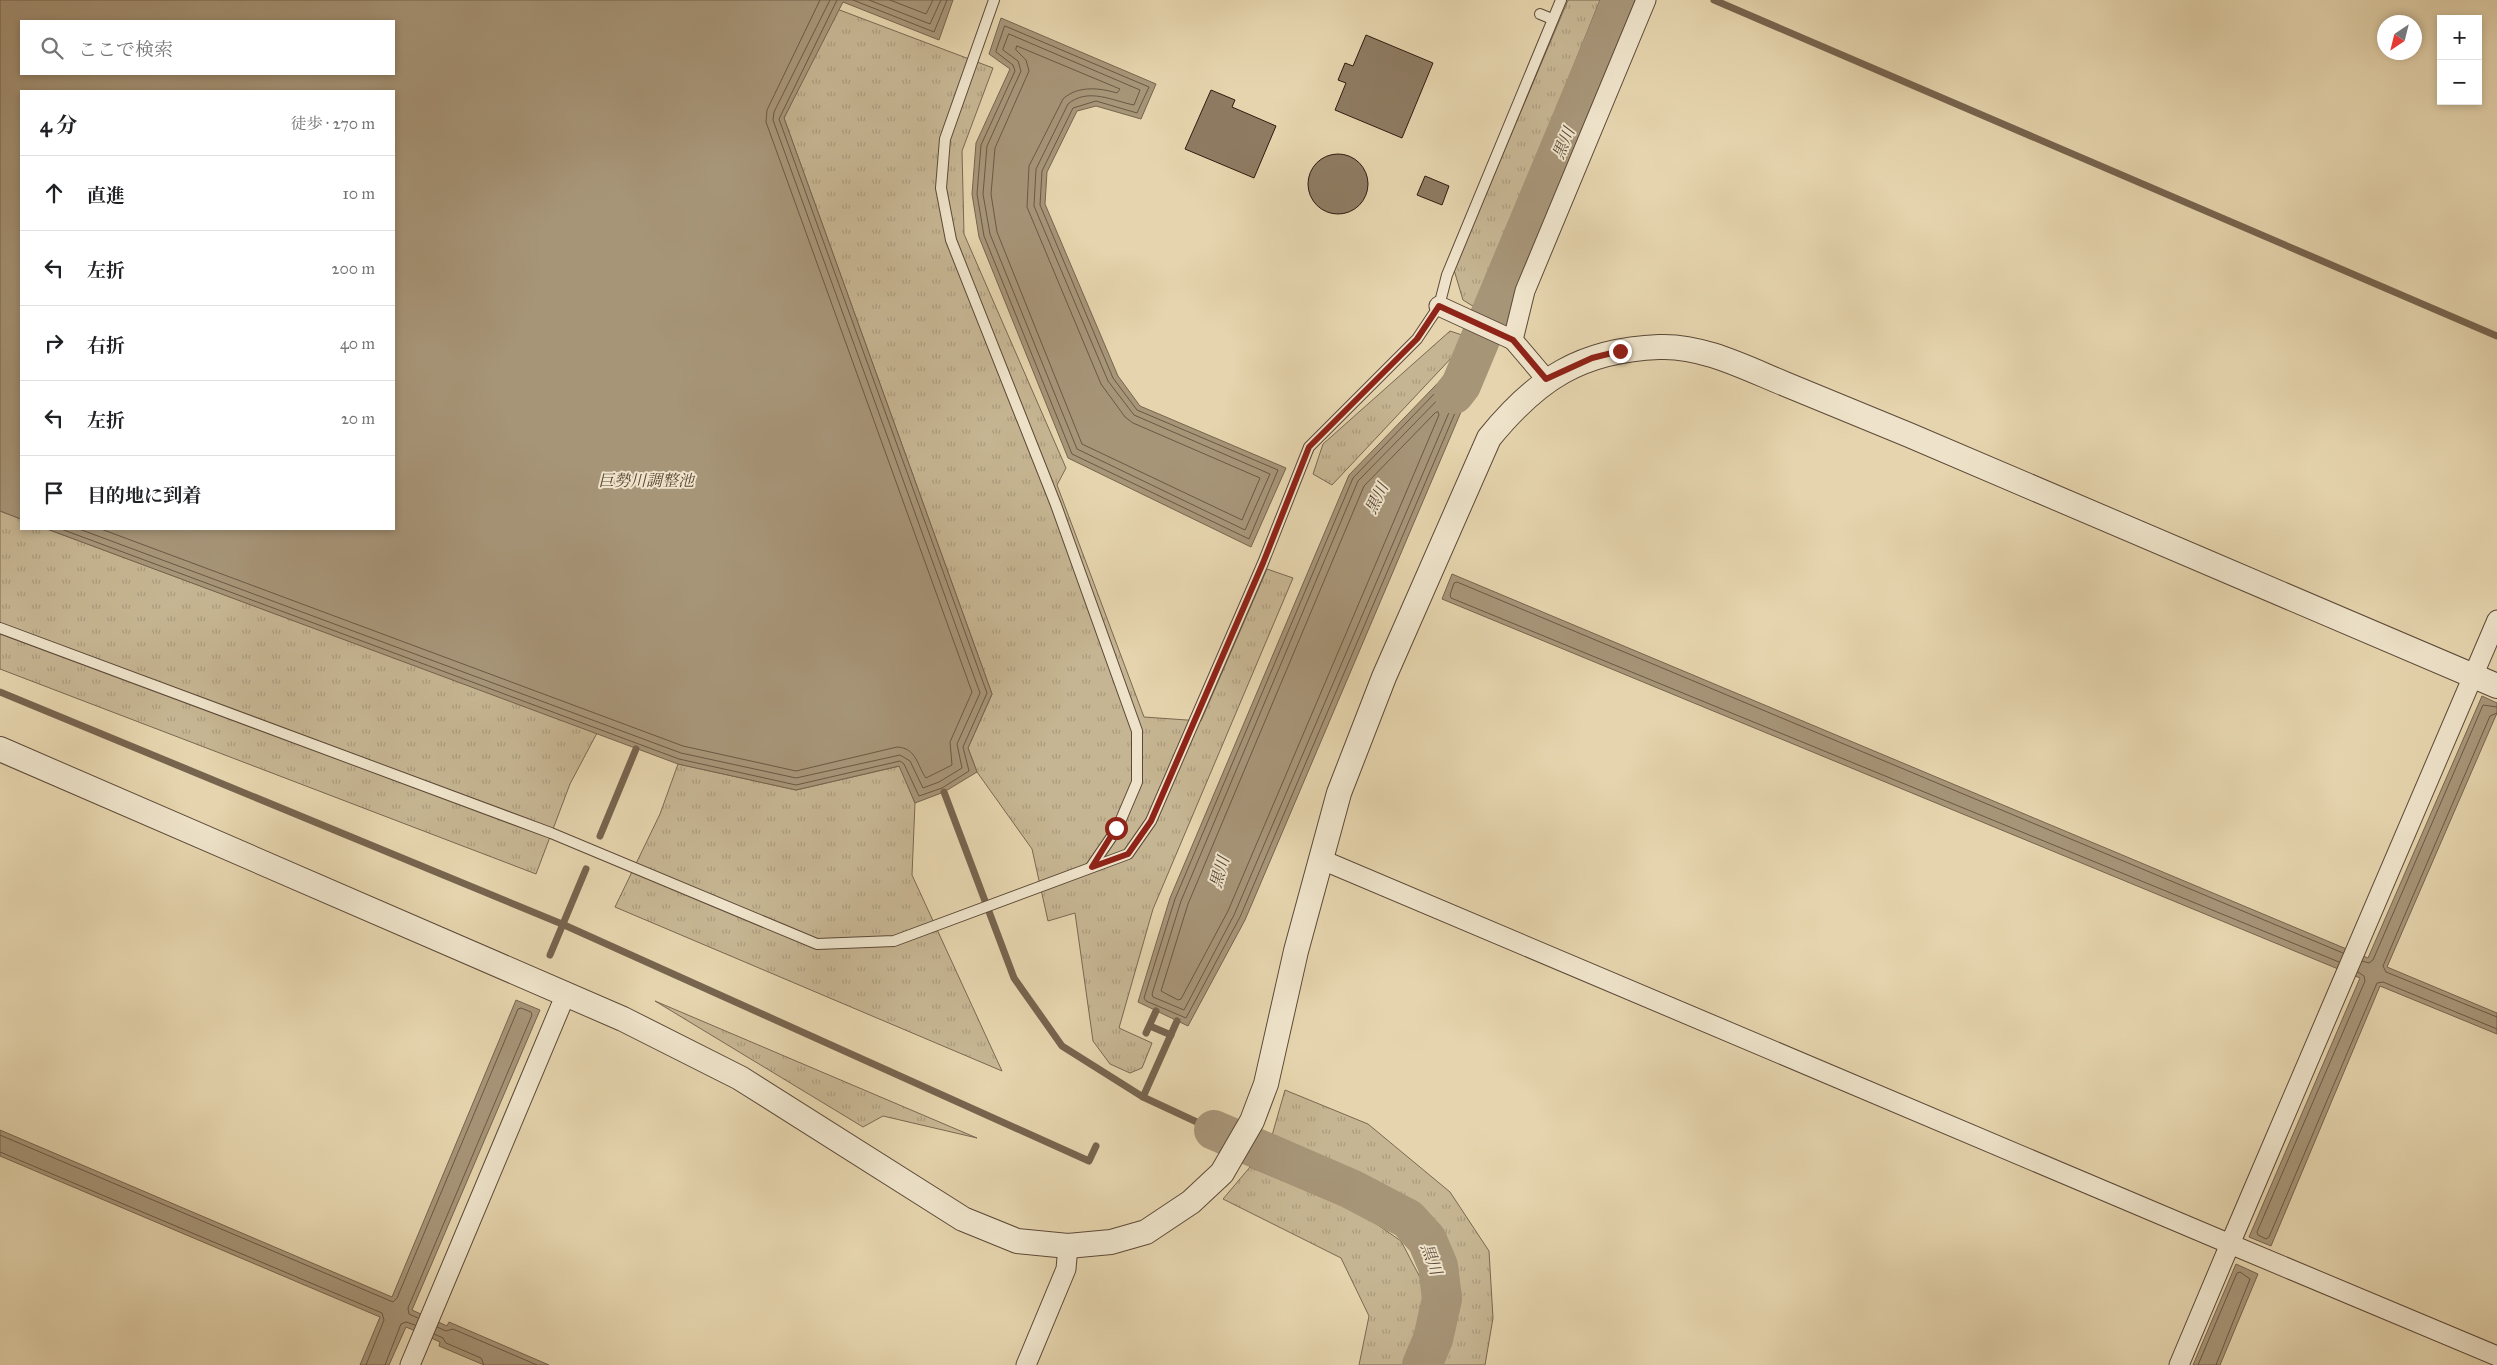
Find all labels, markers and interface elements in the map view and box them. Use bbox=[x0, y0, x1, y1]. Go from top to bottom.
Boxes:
north arrow bbox=[2377, 15, 2422, 60]
map controls bbox=[2437, 15, 2482, 105]
button: + bbox=[2437, 15, 2482, 60]
search box bbox=[20, 20, 395, 75]
icon: search bbox=[38, 34, 66, 62]
text: ここで検索 bbox=[78, 38, 173, 61]
button: − bbox=[2437, 60, 2482, 105]
text: 4 分 bbox=[40, 112, 77, 138]
text: 徒歩 · 270 m bbox=[290, 114, 375, 133]
water label: 黒川 bbox=[1548, 123, 1579, 162]
icon: ahead bbox=[40, 179, 68, 207]
text: 直進 bbox=[87, 184, 125, 207]
text: 10 m bbox=[343, 184, 375, 203]
icon: left bbox=[40, 254, 68, 282]
text: 左折 bbox=[87, 259, 125, 282]
text: 200 m bbox=[332, 259, 375, 278]
icon: right bbox=[40, 329, 68, 357]
text: 右折 bbox=[87, 334, 125, 357]
text: 40 m bbox=[340, 334, 375, 353]
route end bbox=[1609, 340, 1632, 363]
icon: left bbox=[40, 404, 68, 432]
text: 左折 bbox=[87, 409, 125, 432]
text: 20 m bbox=[341, 409, 375, 428]
water label: 巨勢川調整池 bbox=[598, 471, 696, 490]
water label: 黒川 bbox=[1361, 478, 1393, 517]
icon: arrive bbox=[40, 479, 68, 507]
text: 目的地に到着 bbox=[87, 484, 201, 507]
route start bbox=[1105, 817, 1128, 840]
water label: 黒川 bbox=[1206, 852, 1234, 890]
water label: 黒川 bbox=[1417, 1241, 1447, 1279]

